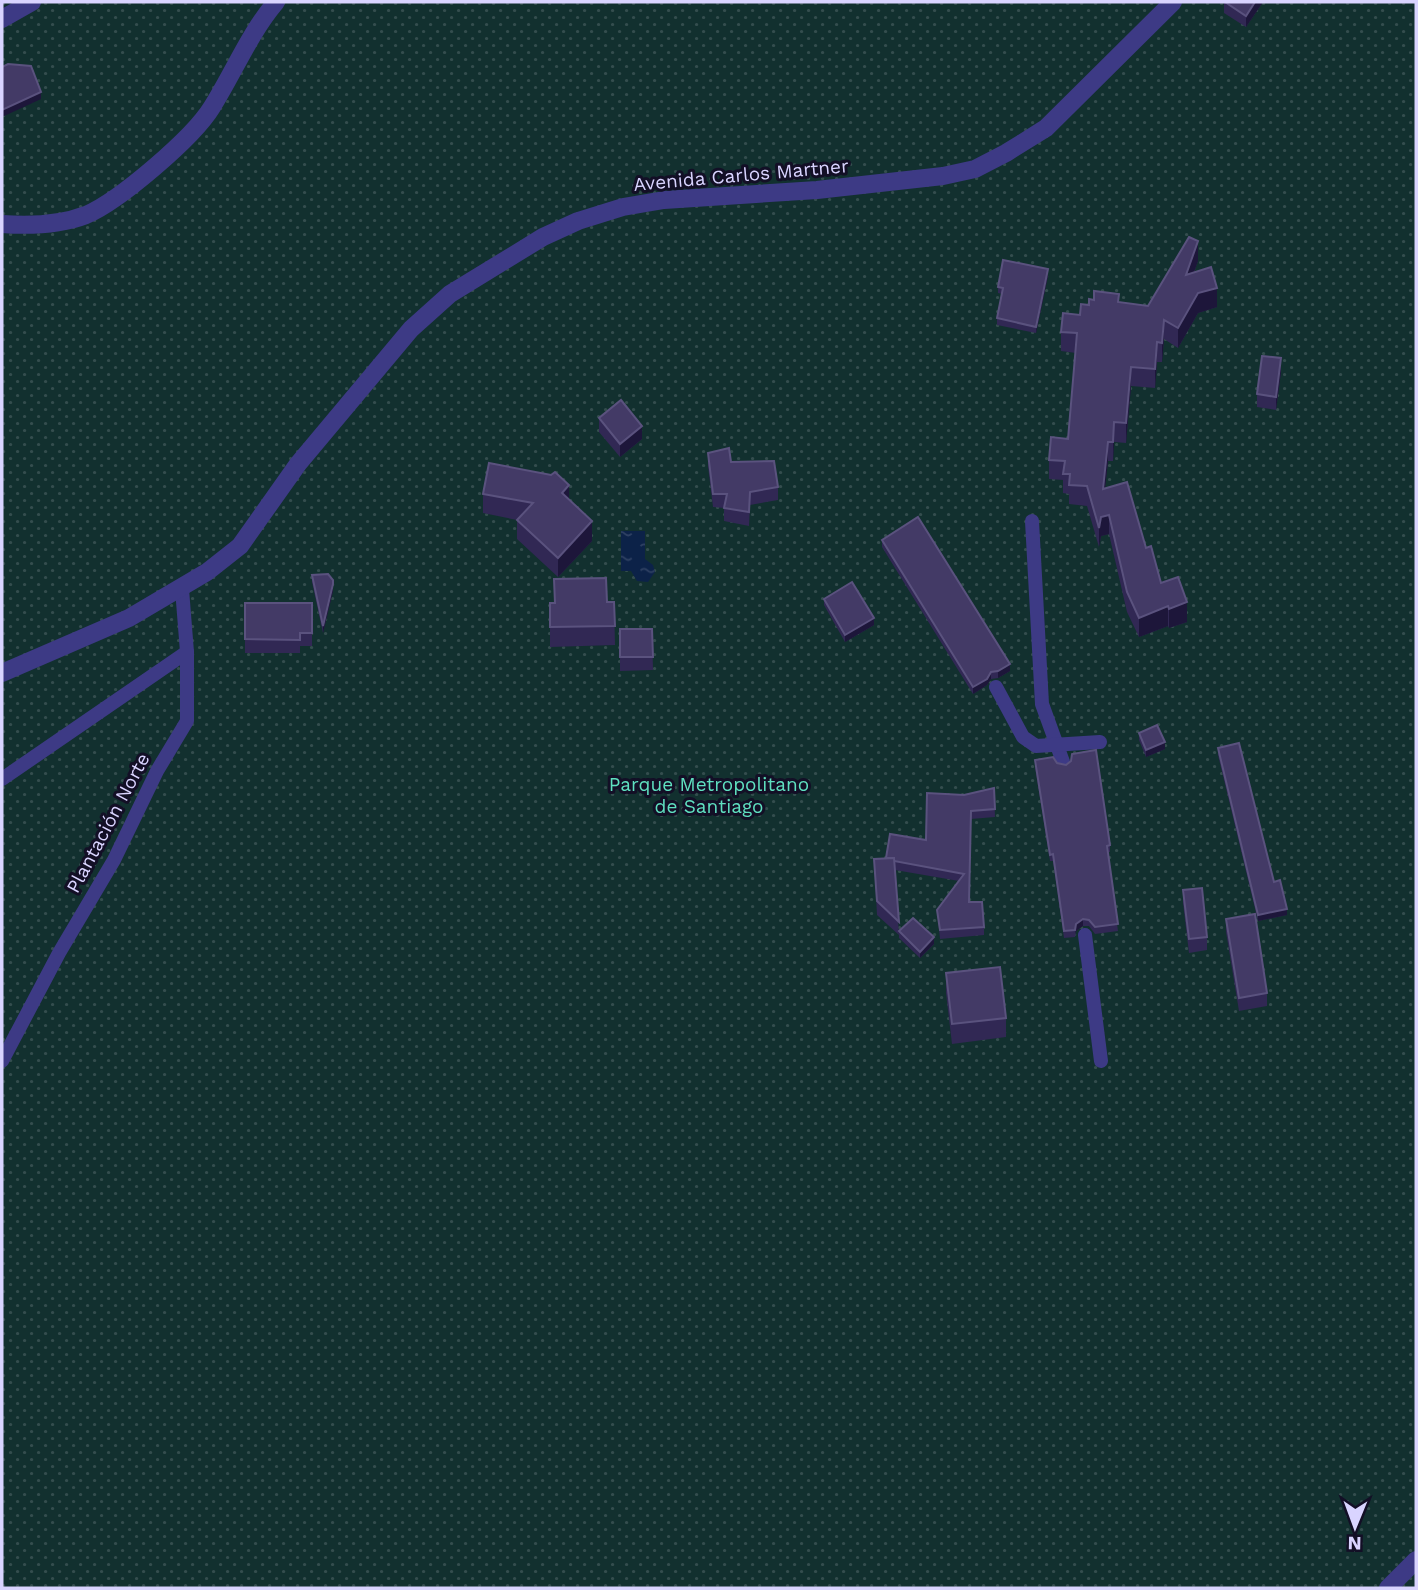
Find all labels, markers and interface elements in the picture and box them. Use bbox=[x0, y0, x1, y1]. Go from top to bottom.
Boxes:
street label: Avenida Carlos Martner bbox=[632, 154, 850, 196]
street label: Plantación Norte bbox=[61, 749, 155, 897]
park label: Parque Metropolitano de Santiago bbox=[609, 773, 809, 818]
north arrow bbox=[1320, 1492, 1390, 1562]
text: N bbox=[1347, 1532, 1362, 1555]

